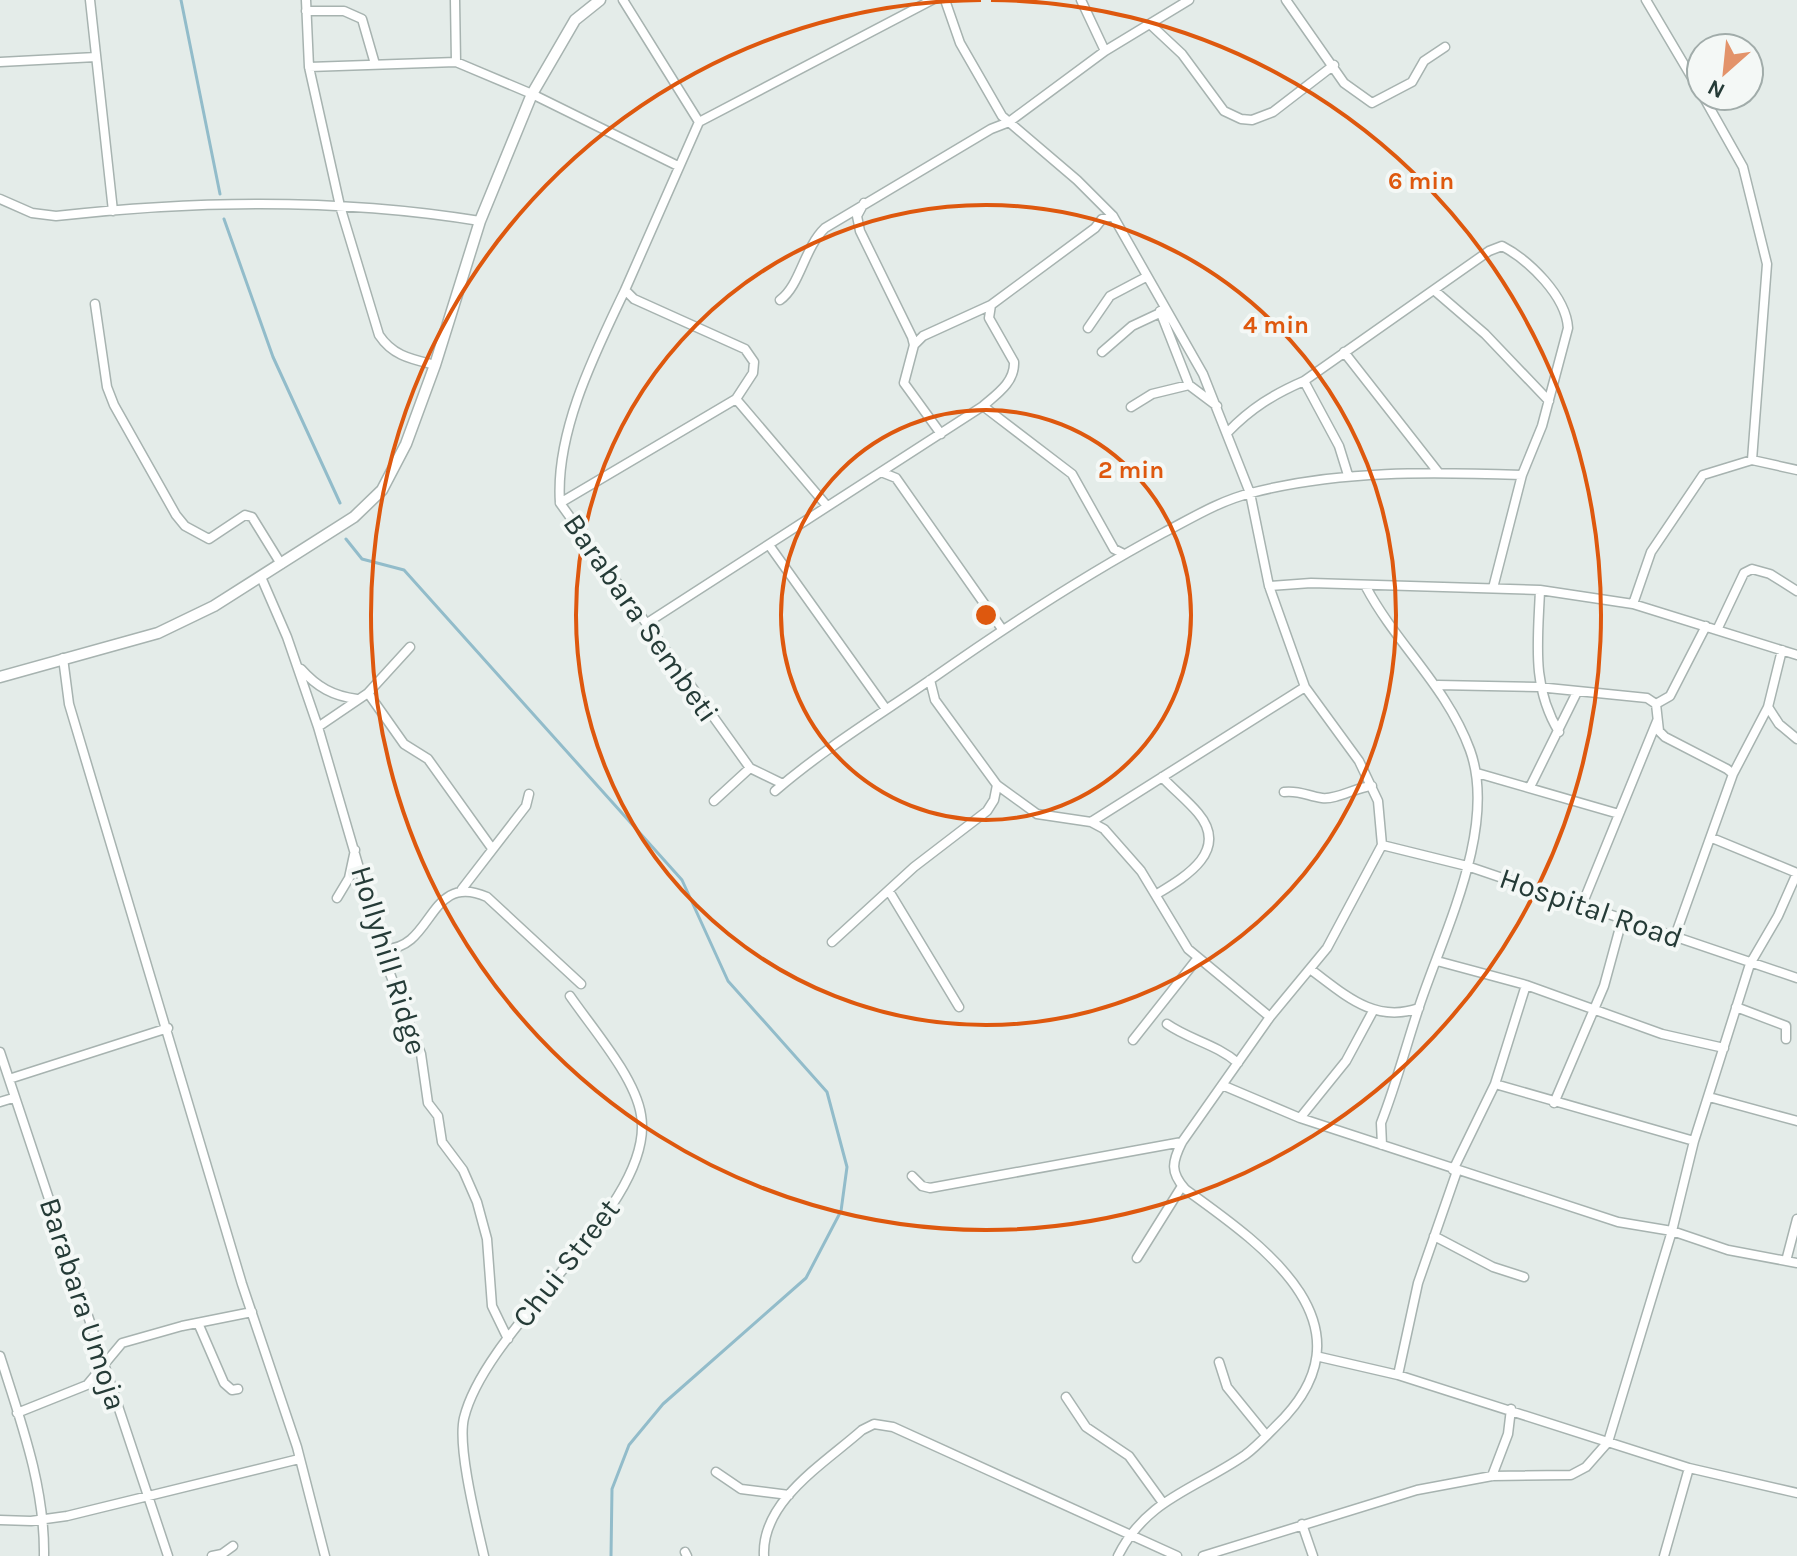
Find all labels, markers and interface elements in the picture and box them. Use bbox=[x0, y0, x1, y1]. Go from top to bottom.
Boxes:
north arrow bbox=[1685, 32, 1765, 112]
text: N bbox=[1703, 74, 1729, 104]
text: 6 min bbox=[1388, 167, 1454, 195]
text: 4 min bbox=[1243, 311, 1309, 339]
text: 2 min bbox=[1098, 456, 1164, 484]
street label: Barabara Sembeti bbox=[556, 507, 726, 729]
centre of rings bbox=[972, 601, 1000, 629]
street label: Hospital Road bbox=[1495, 860, 1687, 956]
street label: Hollyhill Ridge bbox=[343, 861, 435, 1059]
street label: Chui Street bbox=[505, 1192, 627, 1334]
street label: Barabara Umoja bbox=[32, 1193, 134, 1415]

